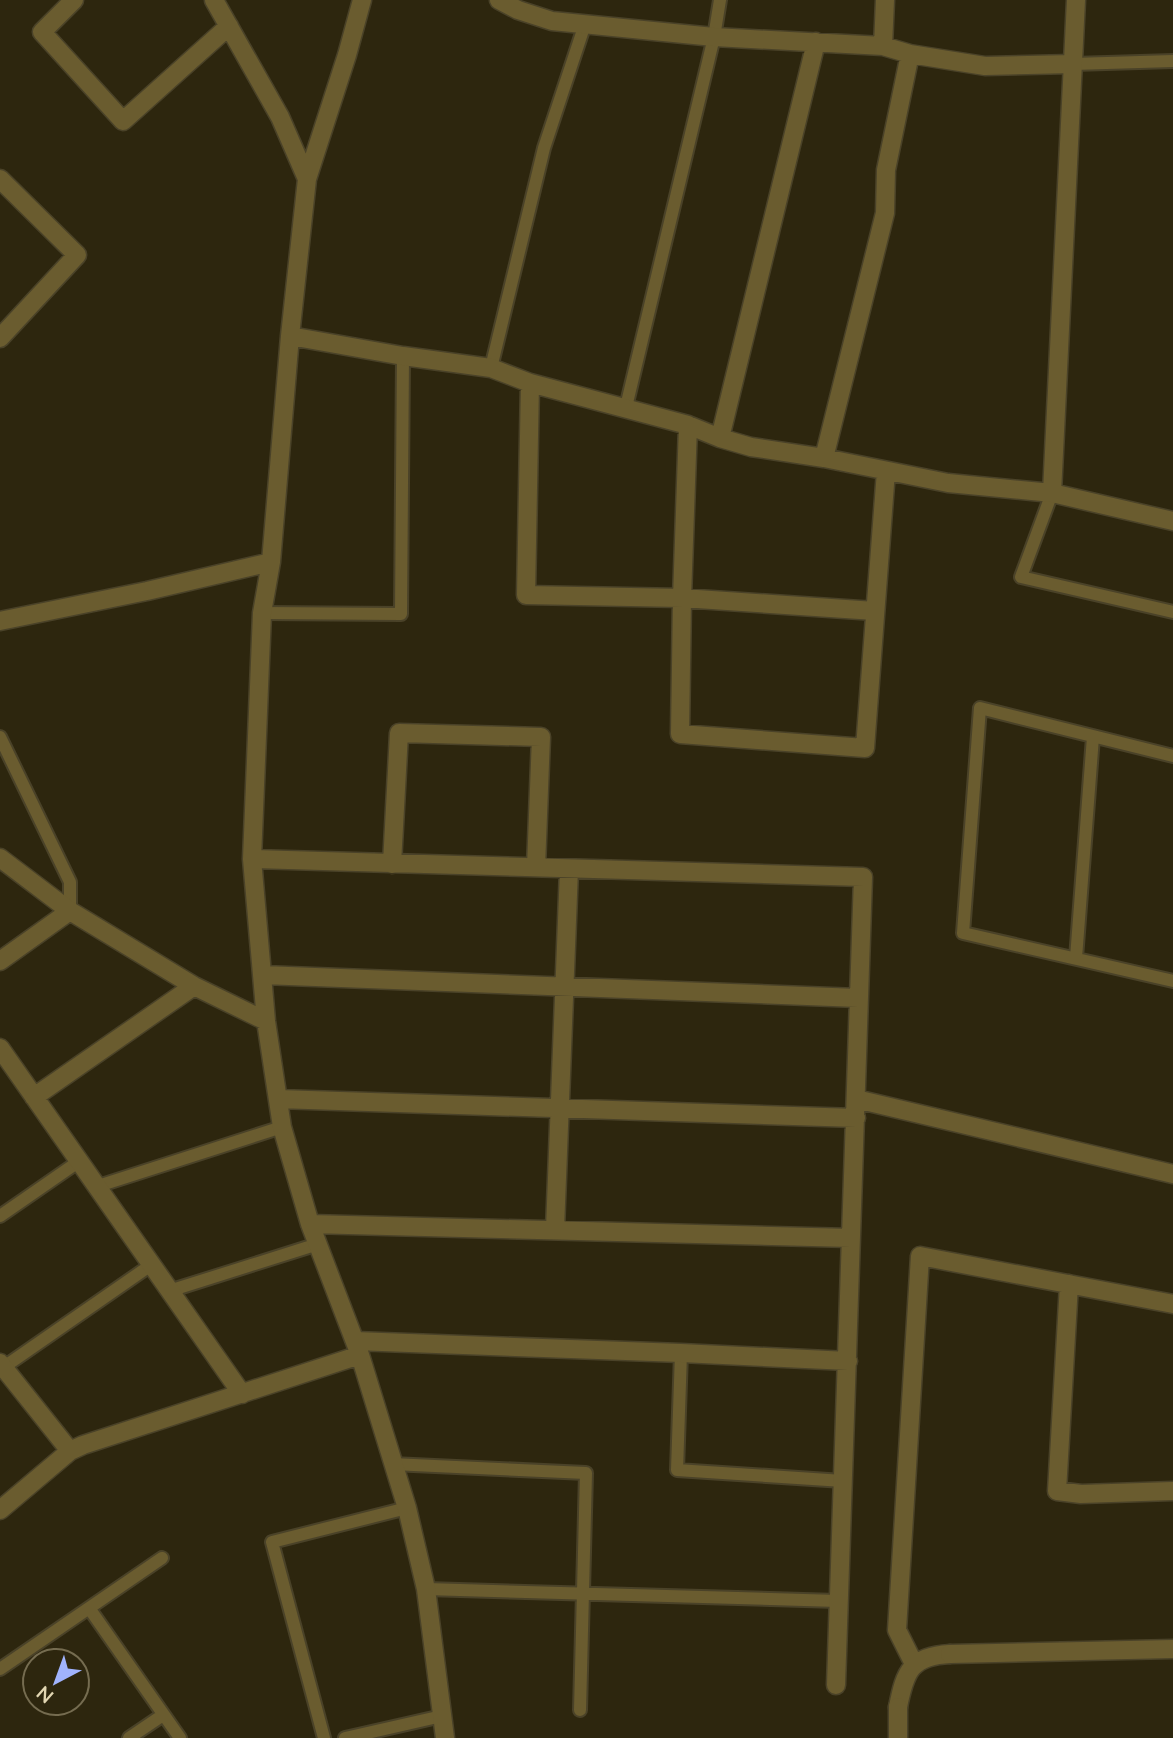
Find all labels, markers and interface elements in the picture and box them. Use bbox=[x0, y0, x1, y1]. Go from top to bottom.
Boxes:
north arrow bbox=[21, 1647, 91, 1717]
text: N bbox=[31, 1682, 58, 1709]

